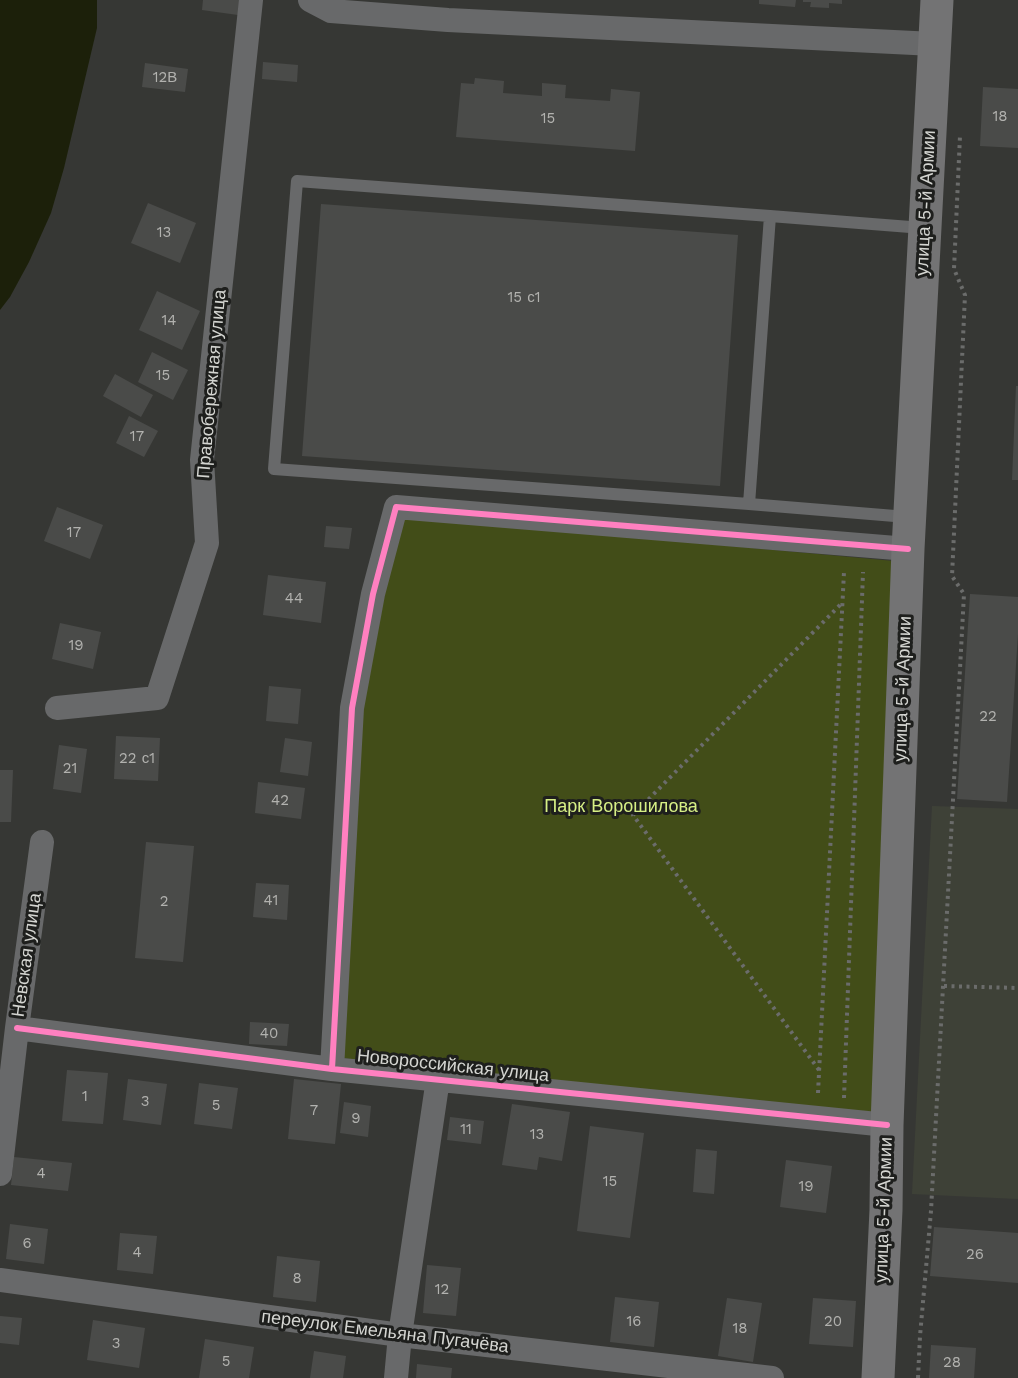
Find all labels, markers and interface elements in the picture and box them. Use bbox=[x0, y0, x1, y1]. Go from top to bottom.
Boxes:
house number: 12В bbox=[153, 69, 177, 87]
house number: 18 bbox=[992, 108, 1008, 126]
house number: 15 bbox=[541, 110, 555, 128]
street label: улица 5-й Армии bbox=[911, 130, 941, 276]
house number: 13 bbox=[157, 224, 171, 242]
street label: Правобережная улица bbox=[193, 289, 231, 479]
house number: 15 с1 bbox=[507, 289, 541, 307]
house number: 14 bbox=[161, 312, 177, 330]
house number: 15 bbox=[156, 367, 170, 385]
house number: 17 bbox=[130, 428, 144, 446]
house number: 17 bbox=[67, 524, 81, 542]
house number: 44 bbox=[285, 590, 303, 608]
street label: улица 5-й Армии bbox=[890, 616, 916, 762]
house number: 19 bbox=[68, 637, 84, 655]
house number: 22 bbox=[979, 708, 997, 726]
house number: 22 с1 bbox=[119, 750, 155, 768]
house number: 21 bbox=[63, 760, 77, 778]
house number: 42 bbox=[271, 792, 289, 810]
park label: Парк Ворошилова bbox=[544, 796, 698, 818]
street label: Невская улица bbox=[8, 892, 46, 1018]
house number: 41 bbox=[264, 892, 278, 910]
house number: 2 bbox=[160, 893, 168, 911]
house number: 40 bbox=[260, 1025, 278, 1043]
street label: Новороссийская улица bbox=[356, 1045, 550, 1087]
house number: 1 bbox=[82, 1088, 88, 1106]
house number: 3 bbox=[141, 1093, 149, 1111]
house number: 5 bbox=[212, 1097, 220, 1115]
house number: 7 bbox=[310, 1102, 318, 1120]
house number: 9 bbox=[351, 1110, 361, 1128]
house number: 11 bbox=[460, 1121, 472, 1139]
house number: 13 bbox=[530, 1126, 544, 1144]
street label: улица 5-й Армии bbox=[871, 1137, 897, 1283]
house number: 4 bbox=[36, 1165, 46, 1183]
house number: 15 bbox=[603, 1173, 617, 1191]
house number: 19 bbox=[798, 1178, 814, 1196]
house number: 6 bbox=[22, 1235, 32, 1253]
house number: 4 bbox=[132, 1244, 142, 1262]
house number: 26 bbox=[966, 1246, 984, 1264]
house number: 8 bbox=[292, 1270, 302, 1288]
house number: 12 bbox=[435, 1281, 449, 1299]
street label: переулок Емельяна Пугачёва bbox=[260, 1306, 510, 1358]
house number: 16 bbox=[627, 1313, 641, 1331]
house number: 20 bbox=[824, 1313, 842, 1331]
house number: 18 bbox=[732, 1320, 748, 1338]
house number: 3 bbox=[112, 1335, 120, 1353]
house number: 5 bbox=[222, 1353, 230, 1371]
house number: 28 bbox=[943, 1354, 961, 1372]

